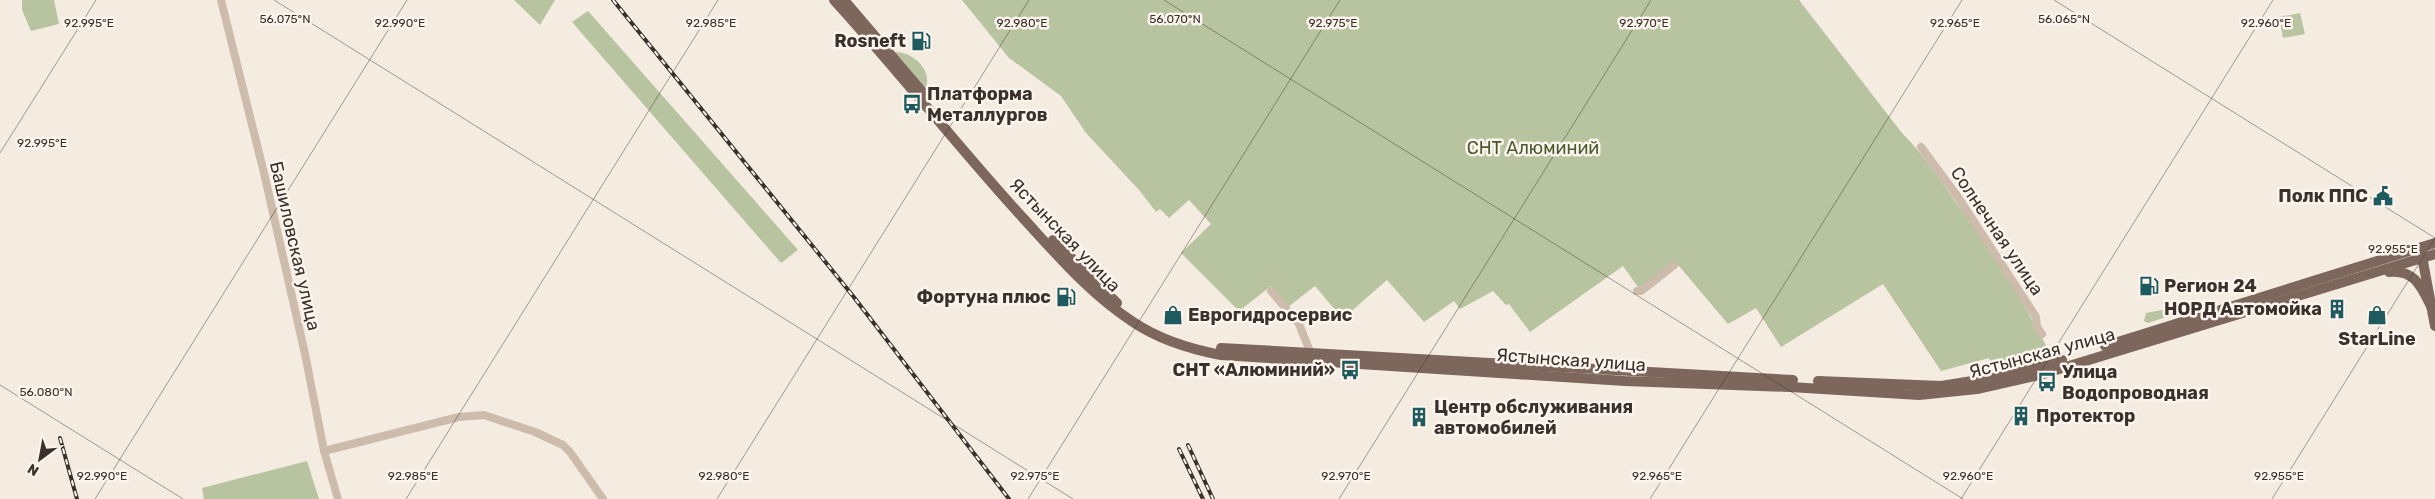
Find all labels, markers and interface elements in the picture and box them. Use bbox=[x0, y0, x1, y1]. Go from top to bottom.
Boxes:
text: 56.075°N bbox=[259, 12, 311, 26]
text: 56.070°N bbox=[1149, 12, 1201, 26]
text: 56.065°N bbox=[2038, 12, 2090, 26]
text: 92.995°E bbox=[64, 16, 114, 30]
text: 92.990°E bbox=[375, 16, 425, 30]
text: 92.985°E bbox=[686, 16, 736, 30]
text: 92.980°E bbox=[997, 16, 1047, 30]
text: 92.975°E bbox=[1309, 16, 1357, 30]
text: 92.970°E bbox=[1619, 16, 1669, 30]
text: 92.965°E bbox=[1930, 16, 1980, 30]
text: 92.960°E bbox=[2241, 16, 2291, 30]
place label: Rosneft bbox=[834, 30, 906, 52]
fuel station icon: Rosneft bbox=[910, 30, 932, 52]
place label: Платформа Металлургов bbox=[927, 83, 1048, 126]
bus stop icon: Платформа Металлургов bbox=[901, 93, 923, 115]
text: 92.995°E bbox=[17, 136, 67, 150]
park label: СНТ Алюминий bbox=[1467, 137, 1599, 159]
street label: Башиловская улица bbox=[265, 159, 325, 333]
street label: Солнечная улица bbox=[1946, 162, 2048, 300]
street label: Ястынская улица bbox=[1005, 173, 1125, 297]
place label: Полк ППС bbox=[2278, 185, 2368, 207]
public building icon: Полк ППС bbox=[2372, 185, 2394, 207]
text: 92.955°E bbox=[2368, 242, 2418, 256]
fuel station icon: Регион 24 bbox=[2138, 275, 2160, 297]
place label: Регион 24 bbox=[2164, 275, 2257, 297]
place label: Фортуна плюс bbox=[917, 286, 1051, 308]
fuel station icon: Фортуна плюс bbox=[1055, 286, 1077, 308]
place label: НОРД Автомойка bbox=[2164, 298, 2322, 320]
building icon: НОРД Автомойка bbox=[2326, 298, 2348, 320]
shop icon: Еврогидросервис bbox=[1162, 304, 1184, 326]
place label: Еврогидросервис bbox=[1188, 304, 1353, 326]
shop icon: StarLine bbox=[2366, 304, 2388, 326]
street label: Ястынская улица bbox=[1967, 323, 2117, 383]
place label: StarLine bbox=[2338, 328, 2416, 350]
street label: Ястынская улица bbox=[1495, 344, 1647, 376]
place label: СНТ «Алюминий» bbox=[1173, 359, 1335, 381]
bus stop icon: СНТ «Алюминий» bbox=[1339, 359, 1361, 381]
place label: Улица Водопроводная bbox=[2062, 361, 2209, 404]
bus stop icon: Улица Водопроводная bbox=[2036, 371, 2058, 393]
text: 56.080°N bbox=[19, 385, 73, 399]
place label: Центр обслуживания автомобилей bbox=[1434, 396, 1633, 439]
building icon: Протектор bbox=[2010, 405, 2032, 427]
place label: Протектор bbox=[2036, 405, 2135, 427]
building icon: Центр обслуживания автомобилей bbox=[1408, 406, 1430, 428]
north arrow bbox=[15, 434, 65, 484]
text: N bbox=[25, 460, 42, 479]
text: 92.990°E bbox=[77, 469, 127, 483]
text: 92.985°E bbox=[388, 469, 438, 483]
text: 92.980°E bbox=[699, 469, 749, 483]
text: 92.975°E bbox=[1011, 469, 1059, 483]
text: 92.970°E bbox=[1321, 469, 1371, 483]
text: 92.965°E bbox=[1632, 469, 1682, 483]
text: 92.960°E bbox=[1943, 469, 1993, 483]
text: 92.955°E bbox=[2254, 469, 2304, 483]

